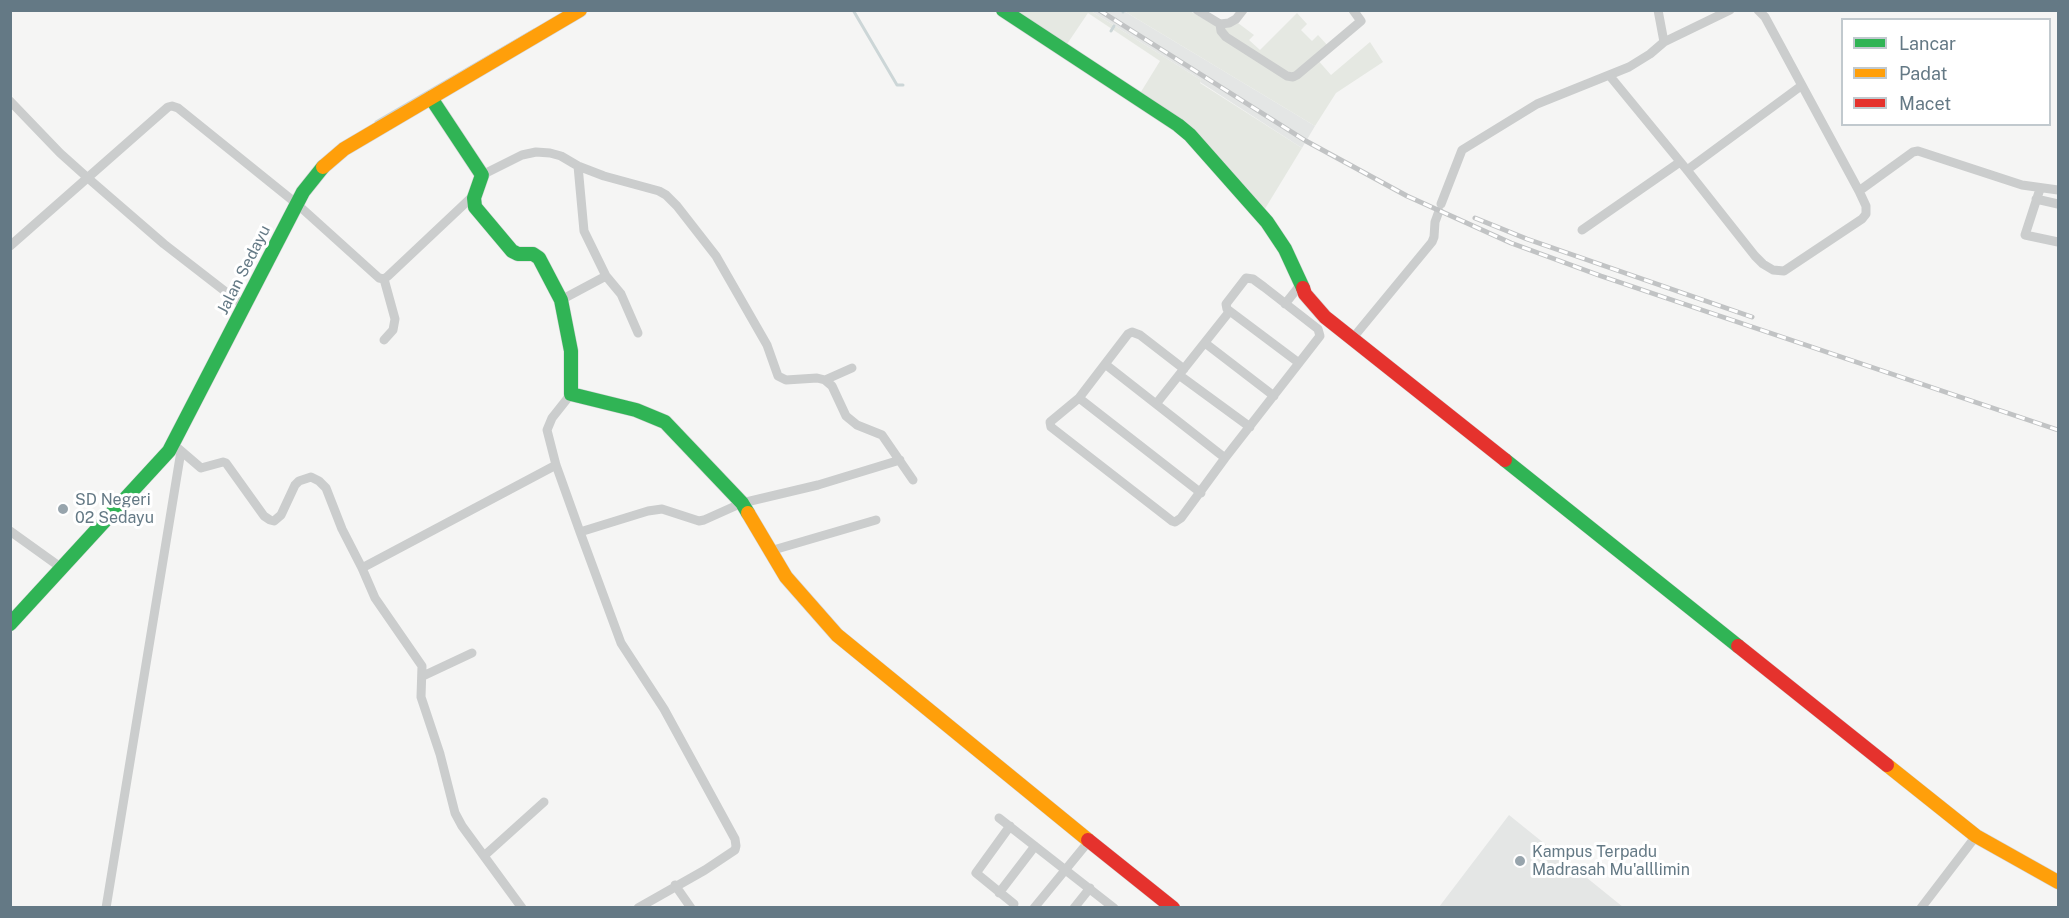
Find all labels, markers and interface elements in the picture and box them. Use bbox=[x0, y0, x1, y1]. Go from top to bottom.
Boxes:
legend bbox=[1841, 18, 2051, 126]
text: Lancar bbox=[1899, 33, 1956, 54]
text: Padat bbox=[1899, 63, 1948, 84]
text: Macet bbox=[1899, 93, 1951, 114]
street label: Jalan Sedayu bbox=[213, 222, 275, 318]
place label: SD Negeri 02 Sedayu bbox=[75, 490, 154, 528]
marker: SD Negeri 02 Sedayu bbox=[56, 502, 70, 516]
place label: Kampus Terpadu Madrasah Mu'alllimin bbox=[1532, 842, 1690, 880]
marker: Kampus Terpadu Madrasah Mu'alllimin bbox=[1513, 854, 1527, 868]

